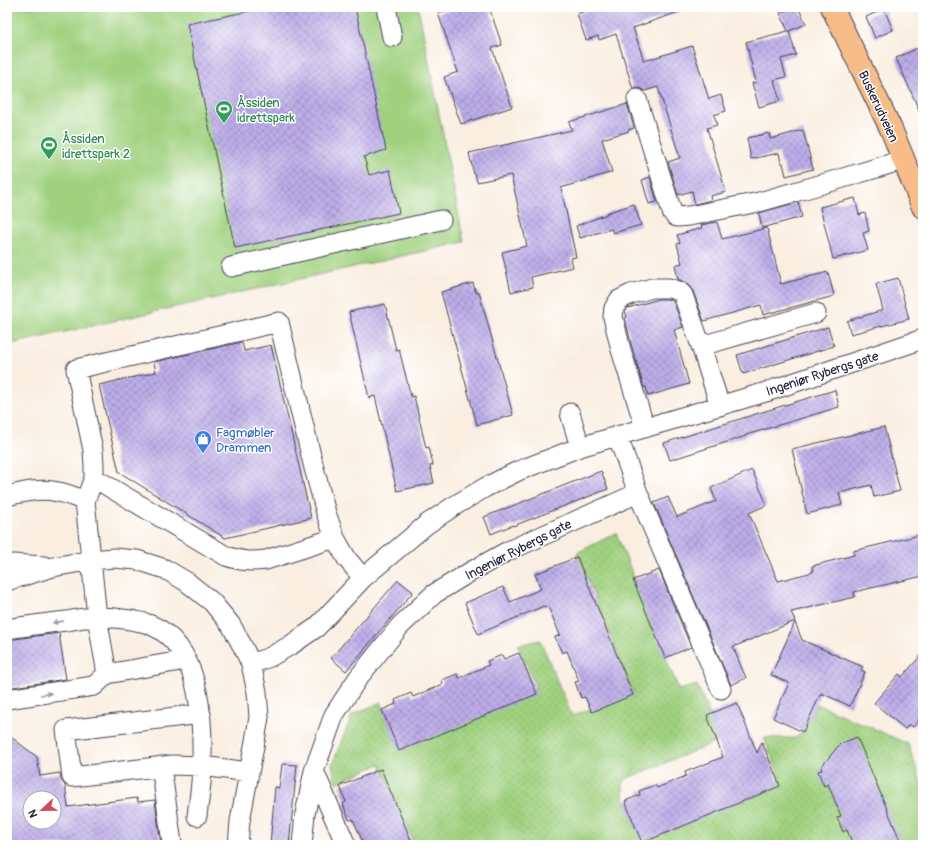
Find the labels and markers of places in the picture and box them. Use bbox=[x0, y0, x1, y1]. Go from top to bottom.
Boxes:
place label: Åssiden idrettspark bbox=[237, 95, 296, 126]
sports icon: Åssiden idrettspark bbox=[214, 99, 234, 124]
place label: Åssiden idrettspark 2 bbox=[62, 131, 130, 162]
sports icon: Åssiden idrettspark 2 bbox=[39, 135, 59, 160]
place label: Fagmøbler Drammen bbox=[216, 425, 275, 456]
shop icon: Fagmøbler Drammen bbox=[193, 429, 213, 454]

